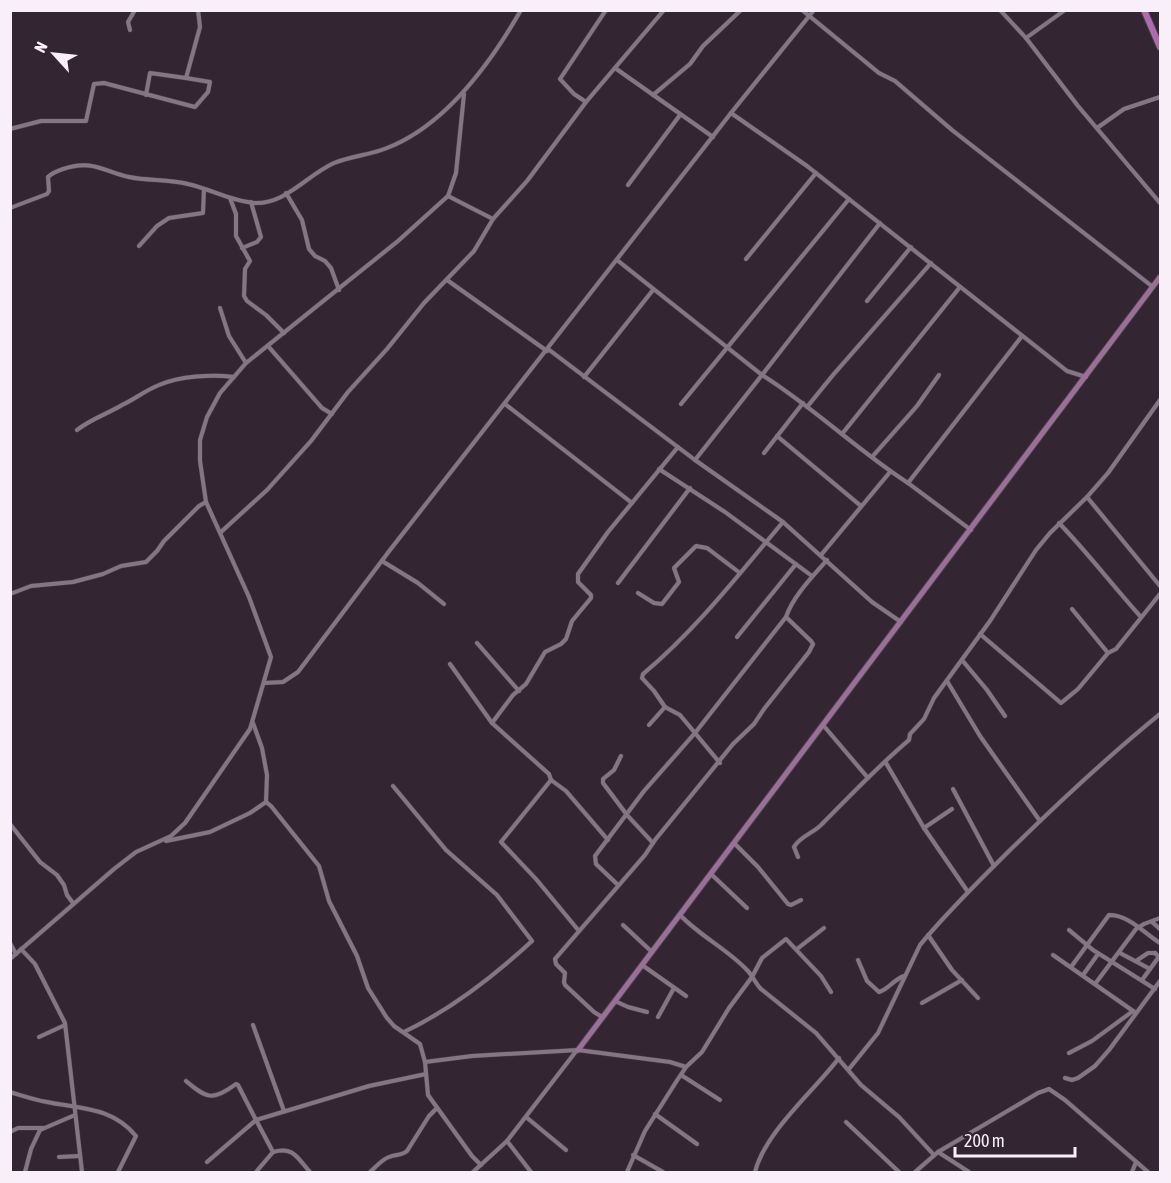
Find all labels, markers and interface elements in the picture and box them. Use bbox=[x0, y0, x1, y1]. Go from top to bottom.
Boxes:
north arrow bbox=[24, 24, 84, 84]
text: N bbox=[30, 39, 51, 55]
scale bar bbox=[955, 1120, 1075, 1158]
text: 200 m bbox=[964, 1130, 1005, 1151]

